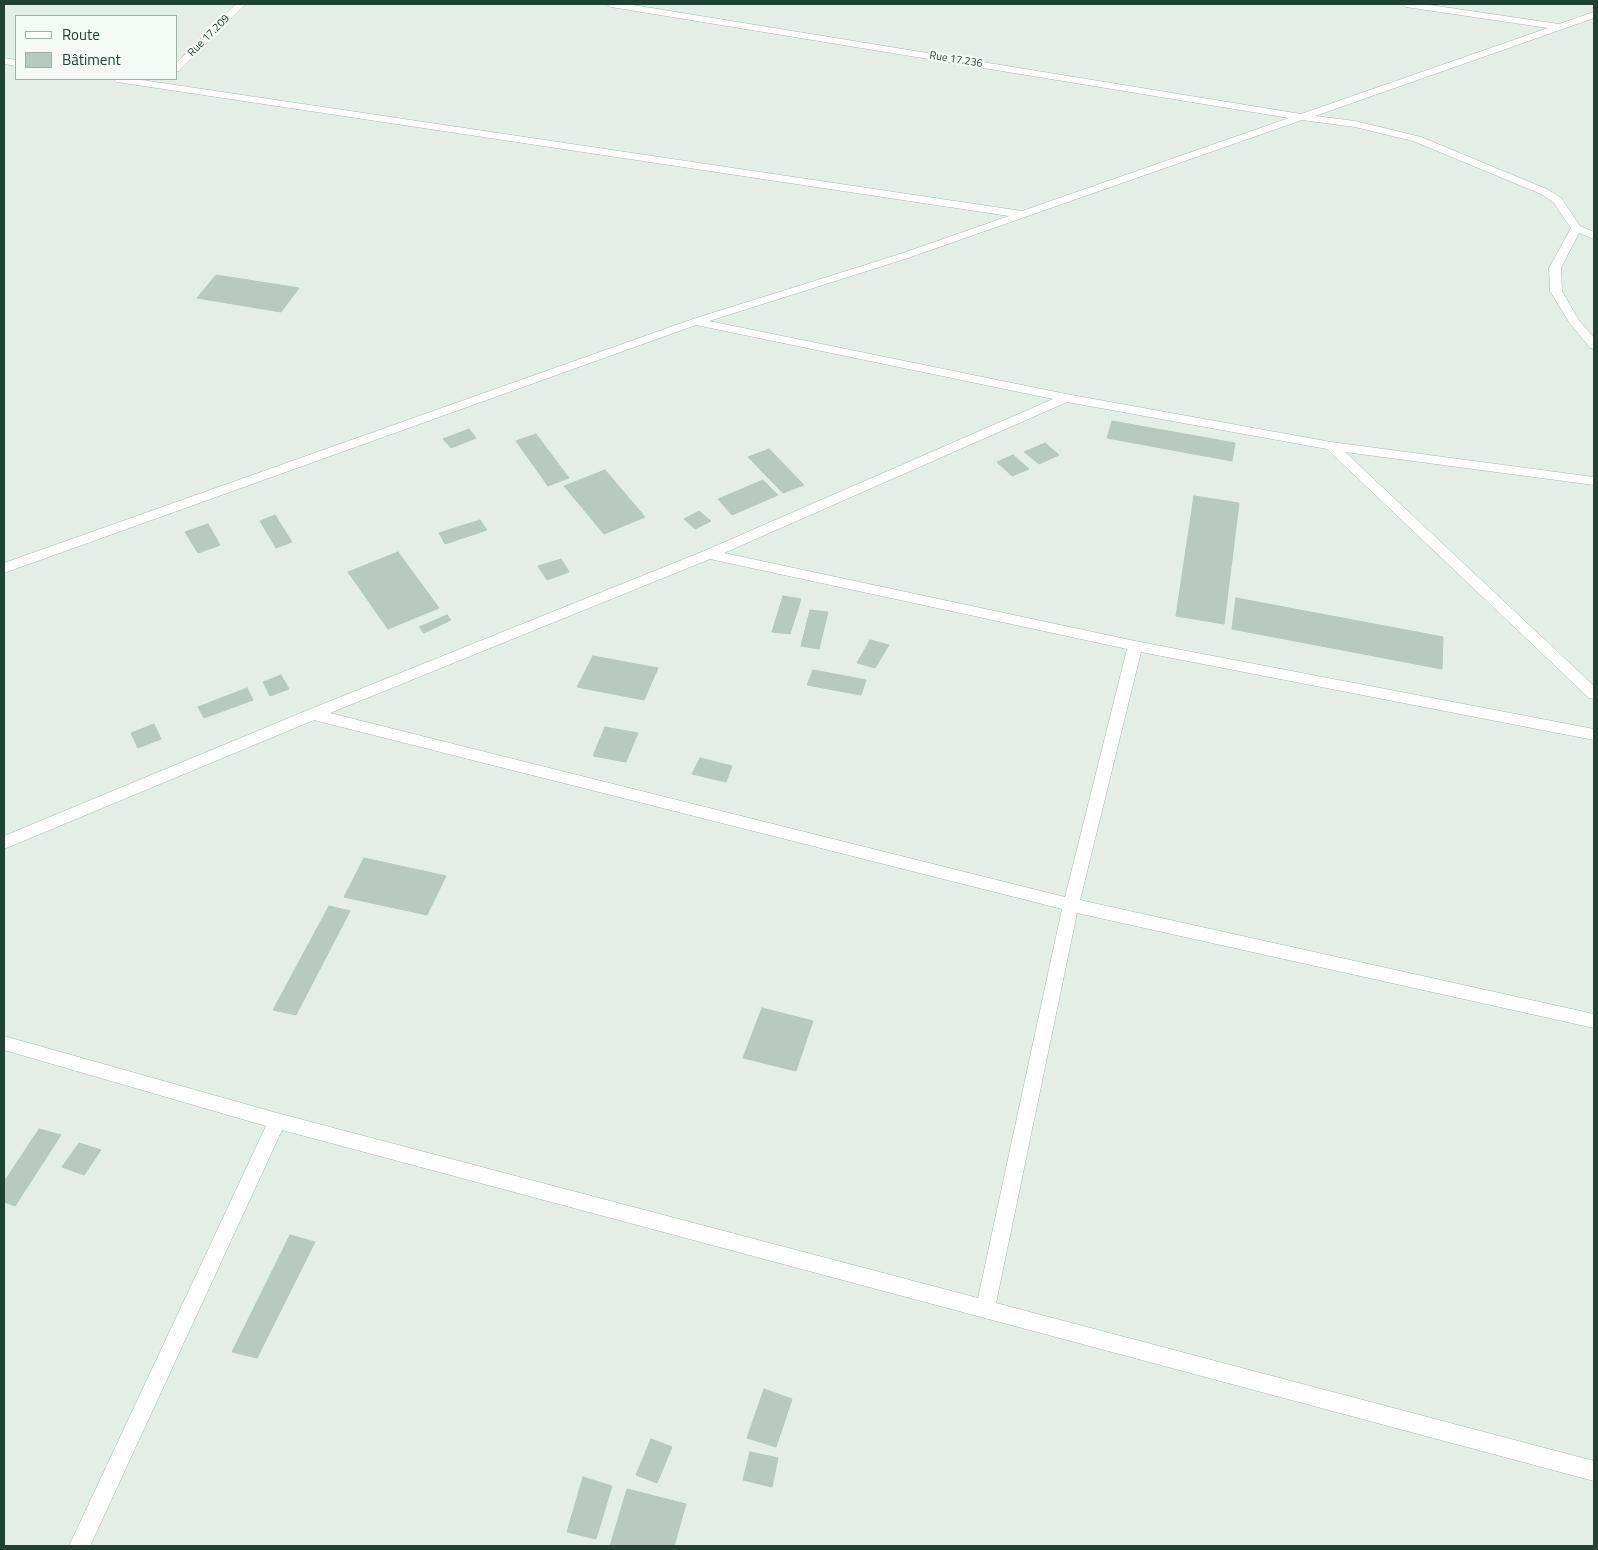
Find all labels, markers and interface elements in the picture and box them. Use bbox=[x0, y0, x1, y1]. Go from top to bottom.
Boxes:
street label: Rue 17.209 bbox=[185, 12, 233, 60]
legend bbox=[15, 15, 178, 80]
text: Route bbox=[62, 23, 100, 46]
text: Bâtiment bbox=[62, 48, 121, 71]
street label: Rue 17.236 bbox=[928, 49, 984, 71]

